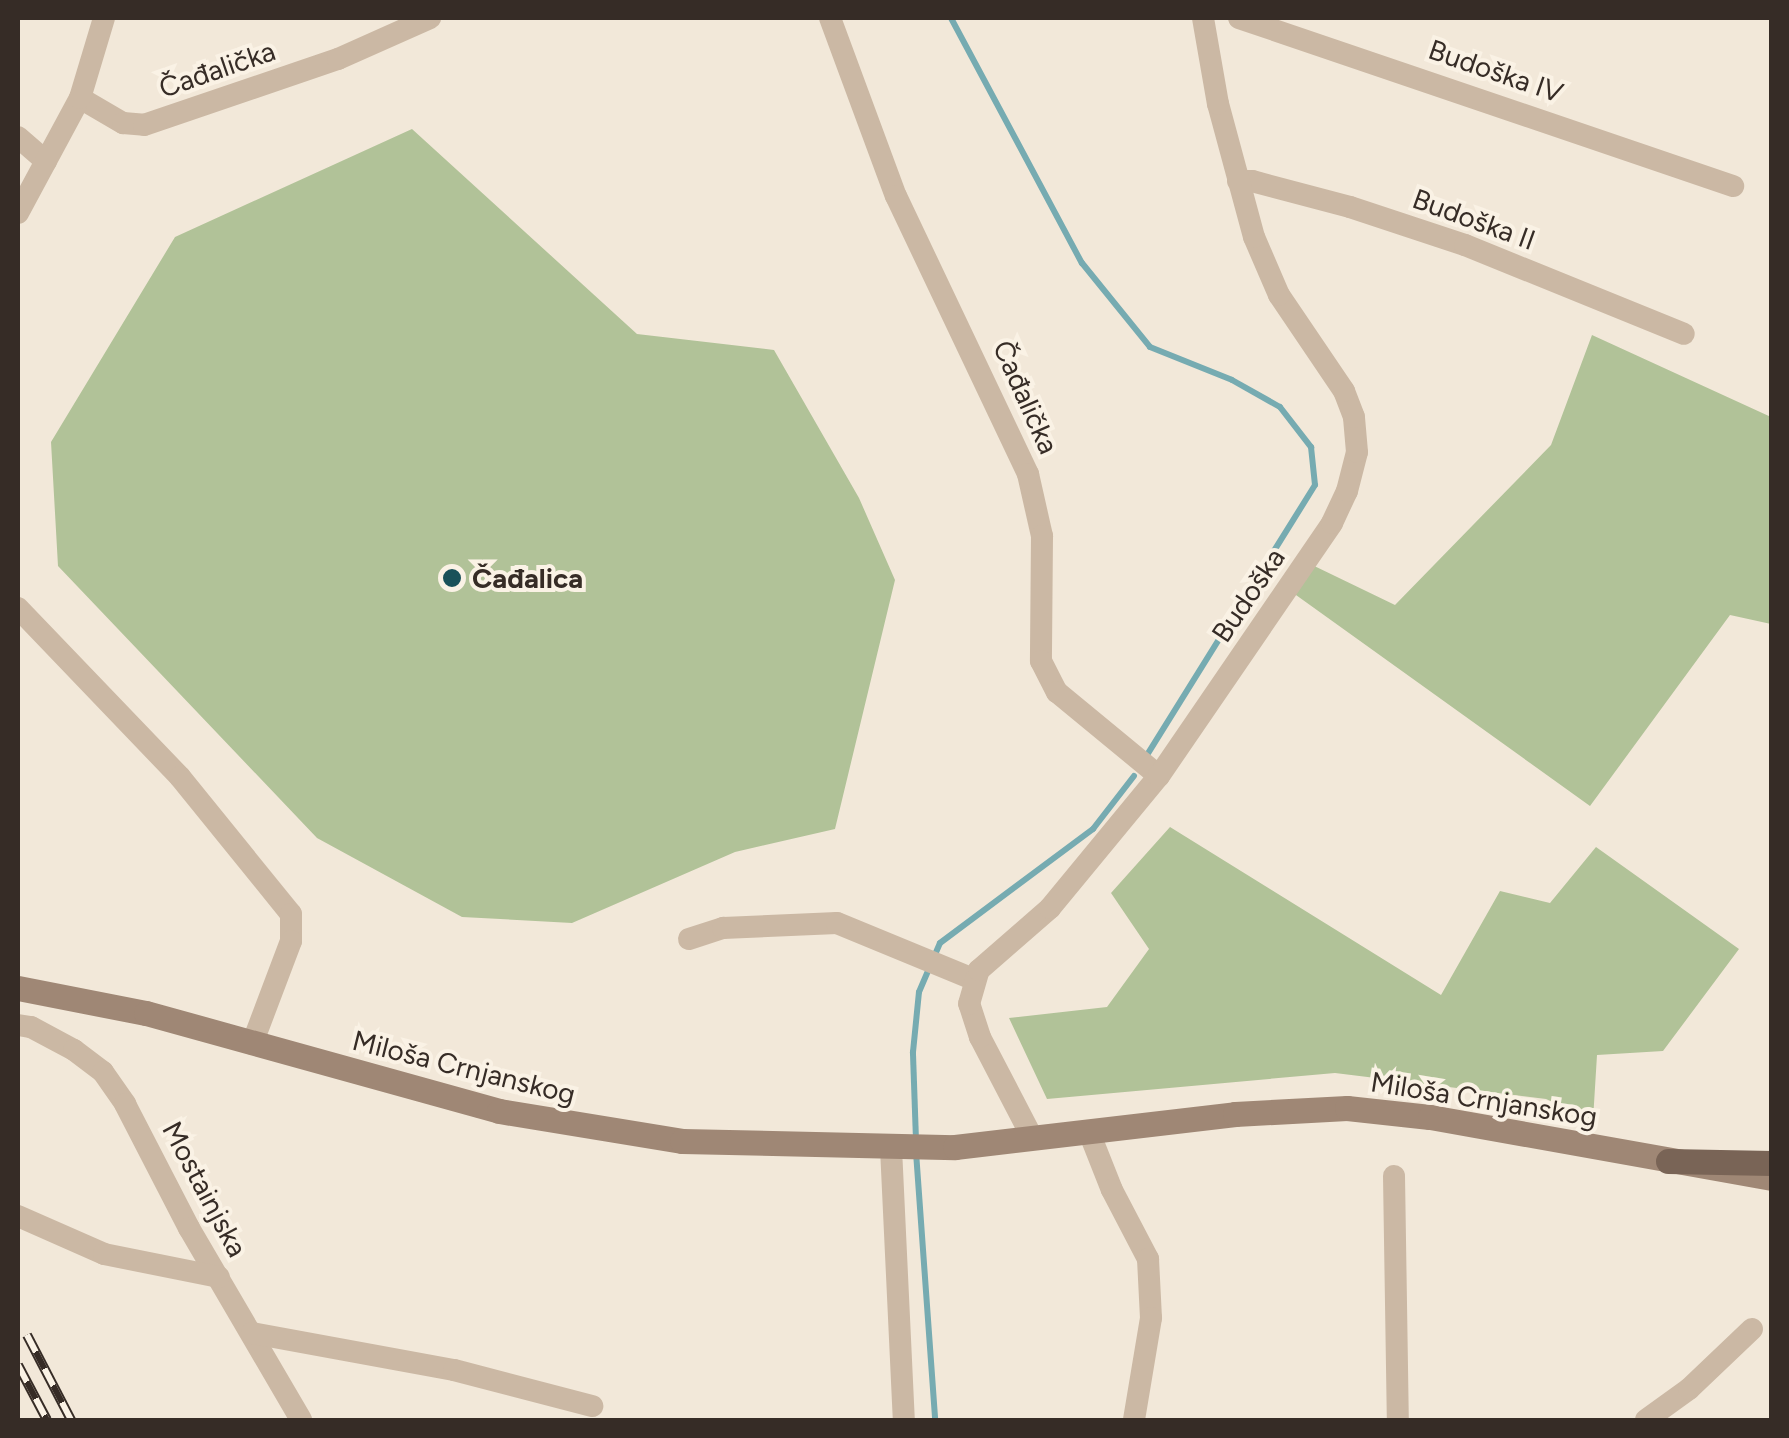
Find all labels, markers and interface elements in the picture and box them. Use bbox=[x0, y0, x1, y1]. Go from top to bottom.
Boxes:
street label: Budoška IV bbox=[1424, 32, 1568, 110]
street label: Čađalička bbox=[155, 33, 279, 105]
street label: Budoška II bbox=[1408, 181, 1540, 257]
street label: Čađalička bbox=[986, 335, 1066, 459]
street label: Budoška bbox=[1204, 542, 1292, 648]
place label: Čađalica bbox=[472, 561, 583, 595]
marker: Čađalica bbox=[441, 567, 463, 589]
street label: Miloša Crnjanskog bbox=[349, 1023, 579, 1111]
street label: Miloša Crnjanskog bbox=[1368, 1065, 1600, 1133]
street label: Mostainjska bbox=[155, 1116, 255, 1262]

